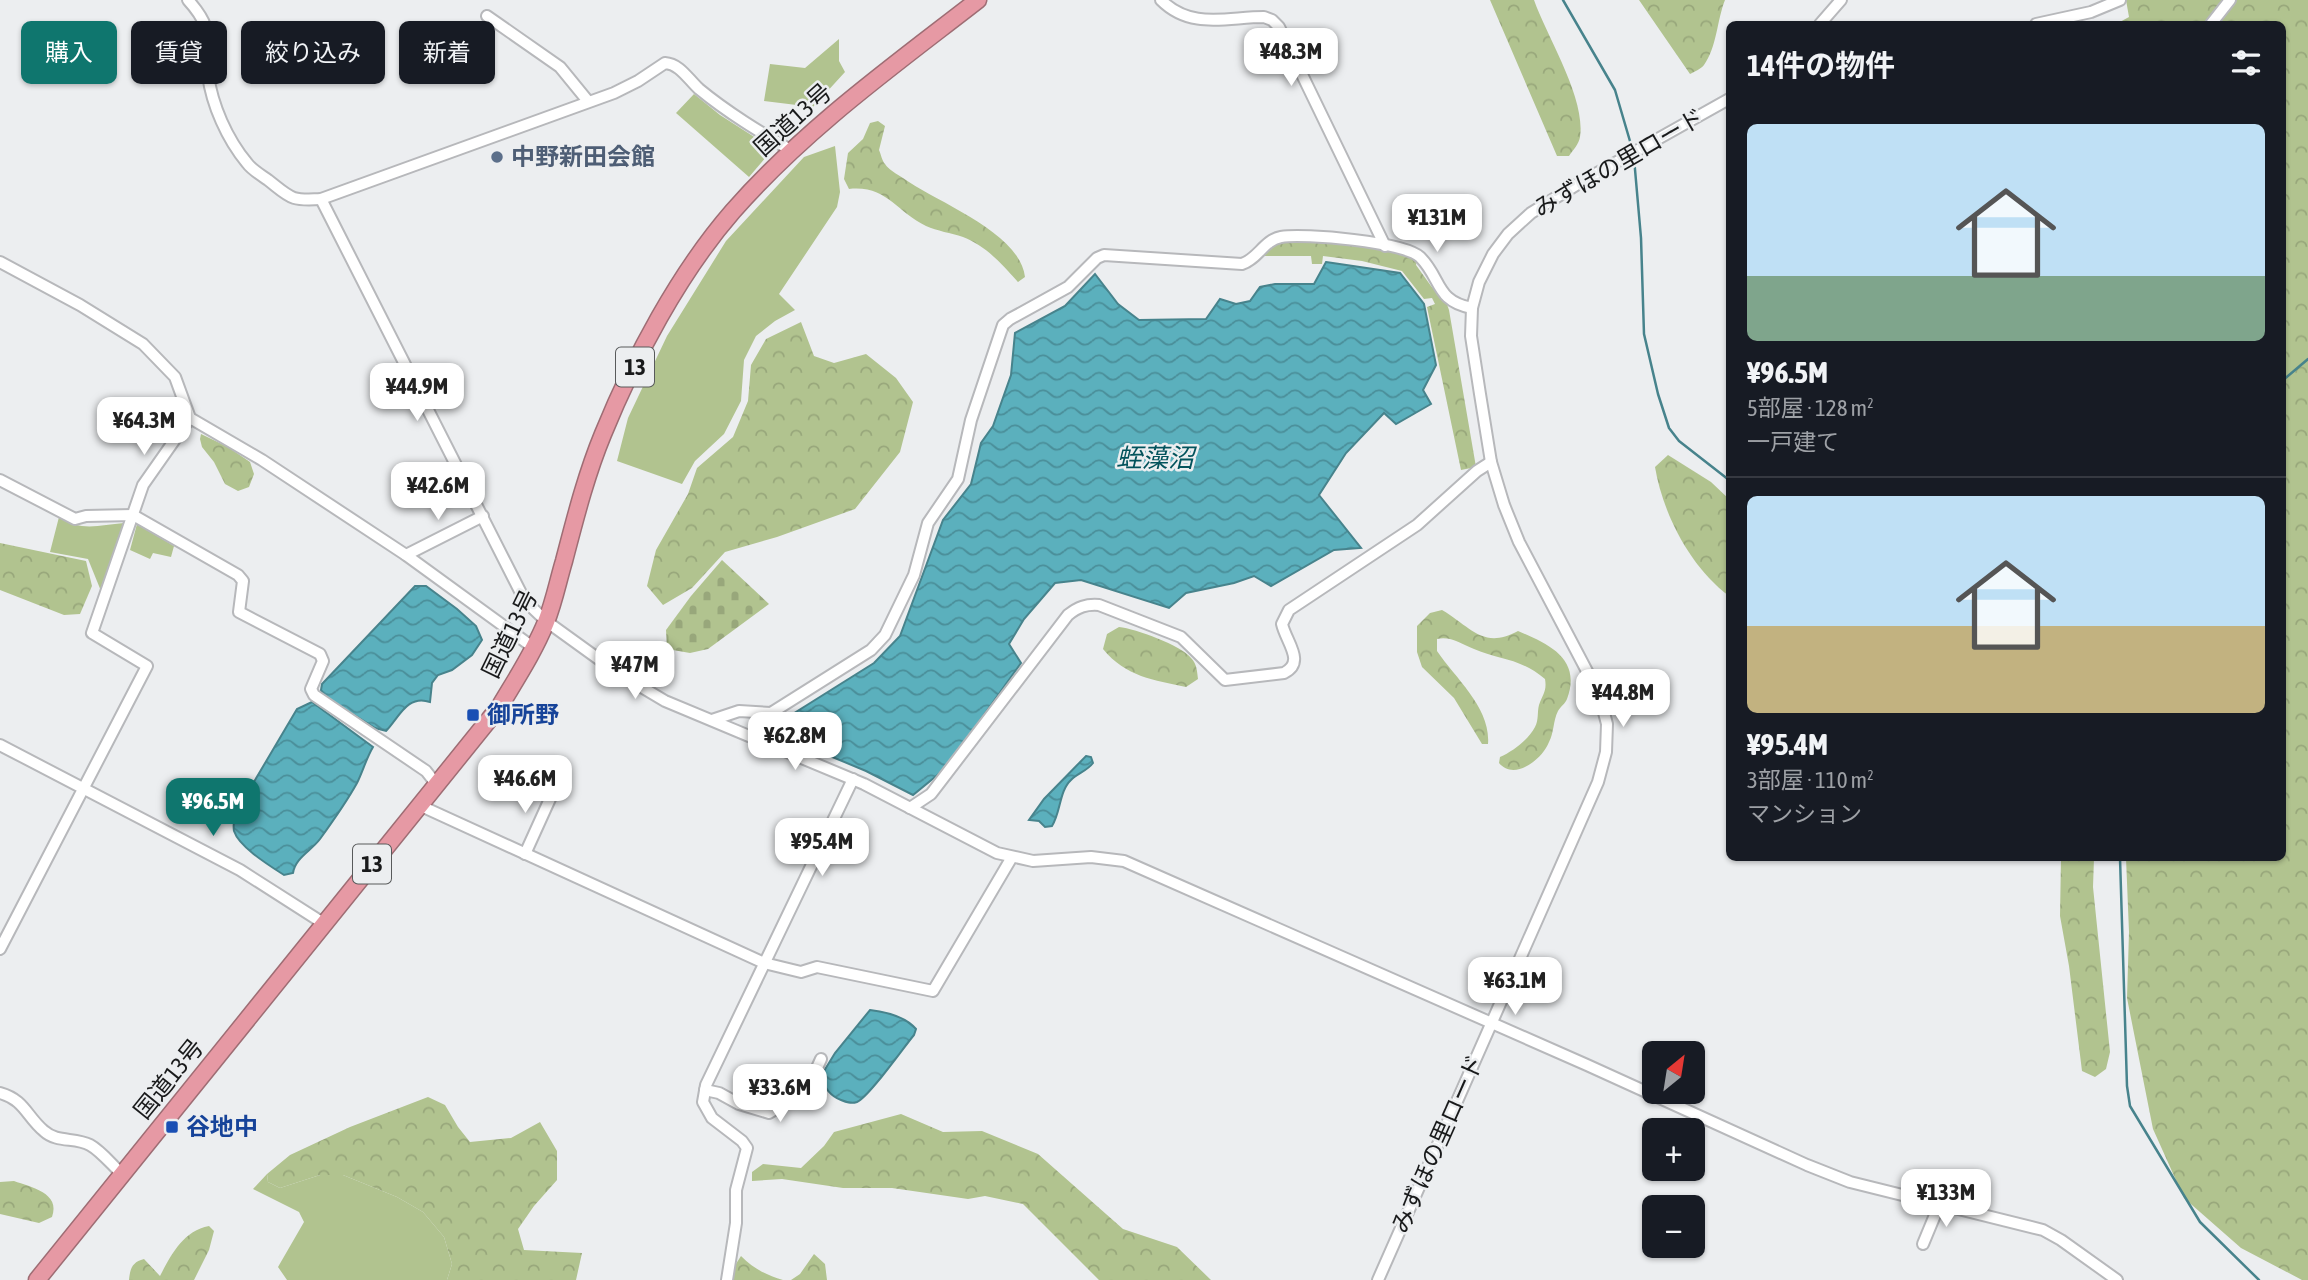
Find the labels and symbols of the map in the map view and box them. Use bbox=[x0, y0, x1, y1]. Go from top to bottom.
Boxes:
pin: ¥48.3M bbox=[1234, 28, 1348, 88]
street label: 国道13号 bbox=[748, 78, 837, 161]
street label: みずほの里ロード bbox=[1529, 103, 1709, 222]
place label: 中野新田会館 bbox=[511, 143, 655, 170]
marker: 中野新田会館 bbox=[489, 149, 505, 165]
pin: ¥131M bbox=[1388, 194, 1486, 254]
road number: 13 bbox=[616, 348, 654, 386]
pin: ¥44.9M bbox=[360, 364, 474, 423]
pin: ¥64.3M bbox=[87, 398, 201, 457]
water label: 蛭藻沼 bbox=[1116, 443, 1198, 473]
pin: ¥42.6M bbox=[381, 462, 495, 522]
street label: 国道13号 bbox=[477, 585, 542, 682]
pin: ¥47M bbox=[594, 642, 676, 701]
pin: ¥44.8M bbox=[1566, 670, 1680, 729]
place label: 御所野 bbox=[487, 701, 559, 728]
marker: 御所野 bbox=[465, 707, 481, 723]
pin: ¥62.8M bbox=[738, 712, 852, 772]
pin: ¥46.6M bbox=[468, 756, 582, 815]
pin: ¥96.5M bbox=[156, 778, 270, 838]
pin: ¥95.4M bbox=[765, 818, 879, 878]
road number: 13 bbox=[353, 844, 391, 884]
pin: ¥63.1M bbox=[1458, 958, 1572, 1017]
street label: 国道13号 bbox=[128, 1033, 209, 1124]
north arrow bbox=[1642, 1041, 1704, 1104]
street label: みずほの里ロード bbox=[1386, 1051, 1489, 1237]
pin: ¥33.6M bbox=[723, 1064, 837, 1124]
place label: 谷地中 bbox=[186, 1113, 258, 1140]
marker: 谷地中 bbox=[164, 1119, 180, 1135]
pin: ¥133M bbox=[1897, 1170, 1995, 1229]

